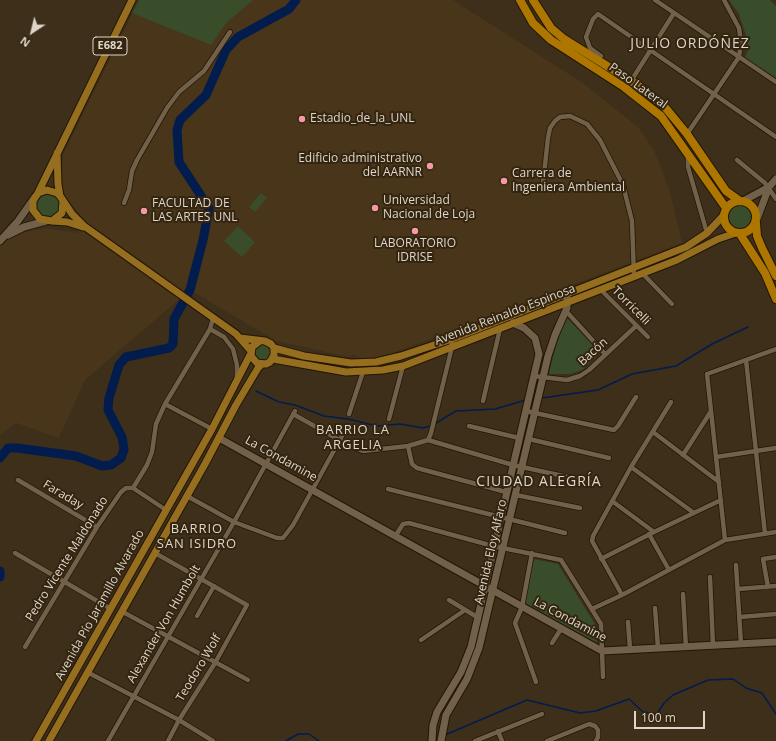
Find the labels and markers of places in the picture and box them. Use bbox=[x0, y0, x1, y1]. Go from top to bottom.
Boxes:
place label: Estadio_de_la_UNL bbox=[310, 112, 415, 126]
marker: Estadio_de_la_UNL bbox=[297, 114, 307, 124]
place label: Edificio administrativo del AARNR bbox=[298, 152, 422, 180]
marker: Edificio administrativo del AARNR bbox=[425, 161, 435, 171]
place label: Carrera de Ingeniera Ambiental bbox=[512, 167, 625, 195]
marker: Carrera de Ingeniera Ambiental bbox=[499, 176, 509, 186]
place label: Universidad Nacional de Loja bbox=[383, 194, 475, 222]
place label: FACULTAD DE LAS ARTES UNL bbox=[152, 197, 238, 225]
marker: Universidad Nacional de Loja bbox=[370, 203, 380, 213]
marker: FACULTAD DE LAS ARTES UNL bbox=[139, 206, 149, 216]
marker: LABORATORIO IDRISE bbox=[410, 226, 420, 236]
place label: LABORATORIO IDRISE bbox=[374, 237, 456, 265]

